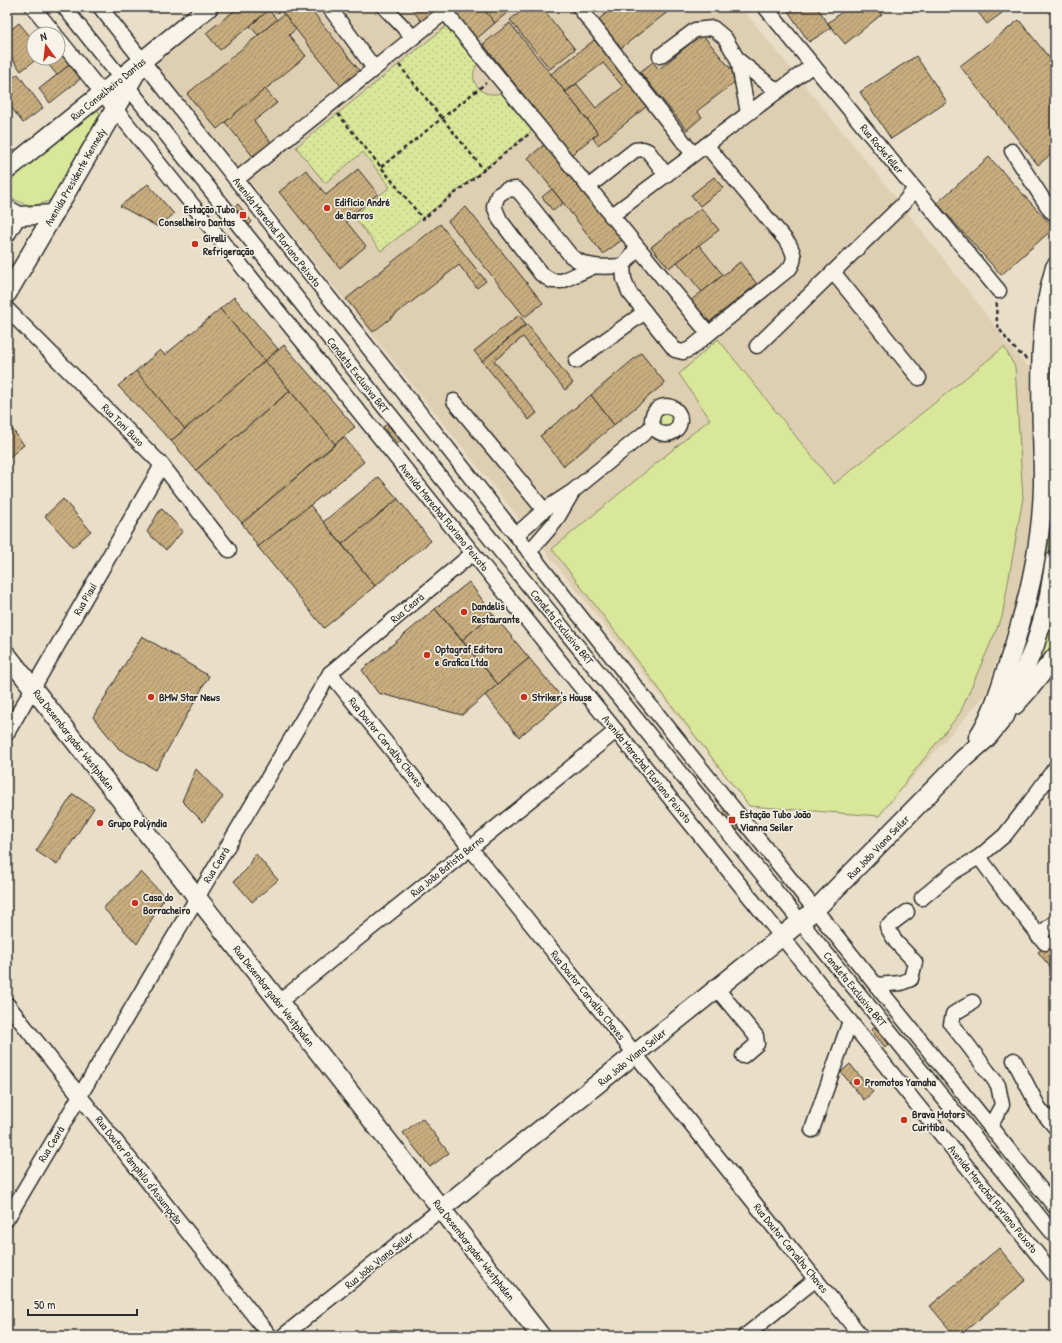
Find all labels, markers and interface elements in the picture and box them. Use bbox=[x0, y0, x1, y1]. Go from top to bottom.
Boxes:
north arrow bbox=[26, 26, 66, 66]
text: N bbox=[39, 29, 48, 44]
street label: Rua Conselheiro Dantas bbox=[68, 54, 148, 124]
street label: Rua Rockefeller bbox=[857, 121, 907, 177]
street label: Avenida Presidente Kennedy bbox=[41, 125, 109, 229]
street label: Avenida Marechal Floriano Peixoto bbox=[230, 175, 324, 290]
place label: Edifício André de Barros bbox=[335, 195, 391, 222]
place label: Estação Tubo Conselheiro Dantas bbox=[159, 202, 236, 229]
marker: Edifício André de Barros bbox=[322, 203, 332, 213]
marker: Estação Tubo Conselheiro Dantas bbox=[238, 210, 248, 220]
place label: Girelli Refrigeração bbox=[203, 231, 254, 259]
marker: Girelli Refrigeração bbox=[190, 239, 200, 249]
street label: Canaleta Exclusiva BRT bbox=[324, 334, 393, 416]
street label: Rua Toni Buso bbox=[99, 401, 148, 450]
street label: Avenida Marechal Floriano Peixoto bbox=[396, 460, 492, 574]
street label: Rua Piauí bbox=[70, 580, 100, 618]
street label: Canaleta Exclusiva BRT bbox=[527, 587, 597, 668]
street label: Rua Ceará bbox=[387, 590, 427, 626]
place label: Dandelis Restaurante bbox=[472, 599, 520, 626]
marker: Dandelis Restaurante bbox=[459, 607, 469, 617]
place label: Optagraf Editora e Grafica Ltda bbox=[434, 642, 503, 669]
marker: Optagraf Editora e Grafica Ltda bbox=[422, 650, 432, 660]
street label: Rua Desembargador Westphalen bbox=[30, 687, 118, 794]
place label: BMW Star News bbox=[159, 690, 221, 704]
place label: Striker's House bbox=[532, 690, 592, 704]
marker: BMW Star News bbox=[146, 692, 156, 702]
marker: Striker's House bbox=[519, 692, 529, 702]
street label: Rua Doutor Carvalho Chaves bbox=[346, 694, 426, 790]
street label: Avenida Marechal Floriano Peixoto bbox=[599, 712, 695, 826]
place label: Estação Tubo João Vianna Seiler bbox=[740, 807, 812, 834]
street label: Rua João Viana Seiler bbox=[844, 811, 913, 882]
marker: Estação Tubo João Vianna Seiler bbox=[727, 815, 737, 825]
place label: Grupo Polýndia bbox=[108, 816, 168, 831]
marker: Grupo Polýndia bbox=[95, 818, 105, 828]
street label: Rua João Batista Berno bbox=[407, 832, 487, 900]
street label: Rua Ceará bbox=[200, 844, 233, 886]
place label: Casa do Borracheiro bbox=[143, 890, 191, 917]
marker: Casa do Borracheiro bbox=[130, 898, 140, 908]
street label: Rua Desembargador Westphalen bbox=[230, 943, 318, 1050]
street label: Rua Doutor Carvalho Chaves bbox=[548, 947, 628, 1043]
street label: Canaleta Exclusiva BRT bbox=[820, 949, 890, 1030]
street label: Rua João Viana Seiler bbox=[595, 1025, 670, 1089]
place label: Promotos Yamaha bbox=[865, 1075, 936, 1089]
marker: Promotos Yamaha bbox=[852, 1077, 862, 1087]
place label: Brava Motors Curitiba bbox=[912, 1107, 966, 1134]
street label: Rua Doutor Pâmphilo d'Assumpção bbox=[92, 1113, 186, 1227]
marker: Brava Motors Curitiba bbox=[899, 1115, 909, 1125]
street label: Rua Ceará bbox=[35, 1123, 68, 1165]
street label: Avenida Marechal Floriano Peixoto bbox=[945, 1142, 1041, 1256]
street label: Rua Desembargador Westphalen bbox=[430, 1197, 518, 1304]
street label: Rua Doutor Carvalho Chaves bbox=[751, 1200, 831, 1296]
street label: Rua João Viana Seiler bbox=[342, 1228, 417, 1292]
scale bar bbox=[28, 1291, 137, 1317]
text: 50 m bbox=[34, 1296, 55, 1313]

